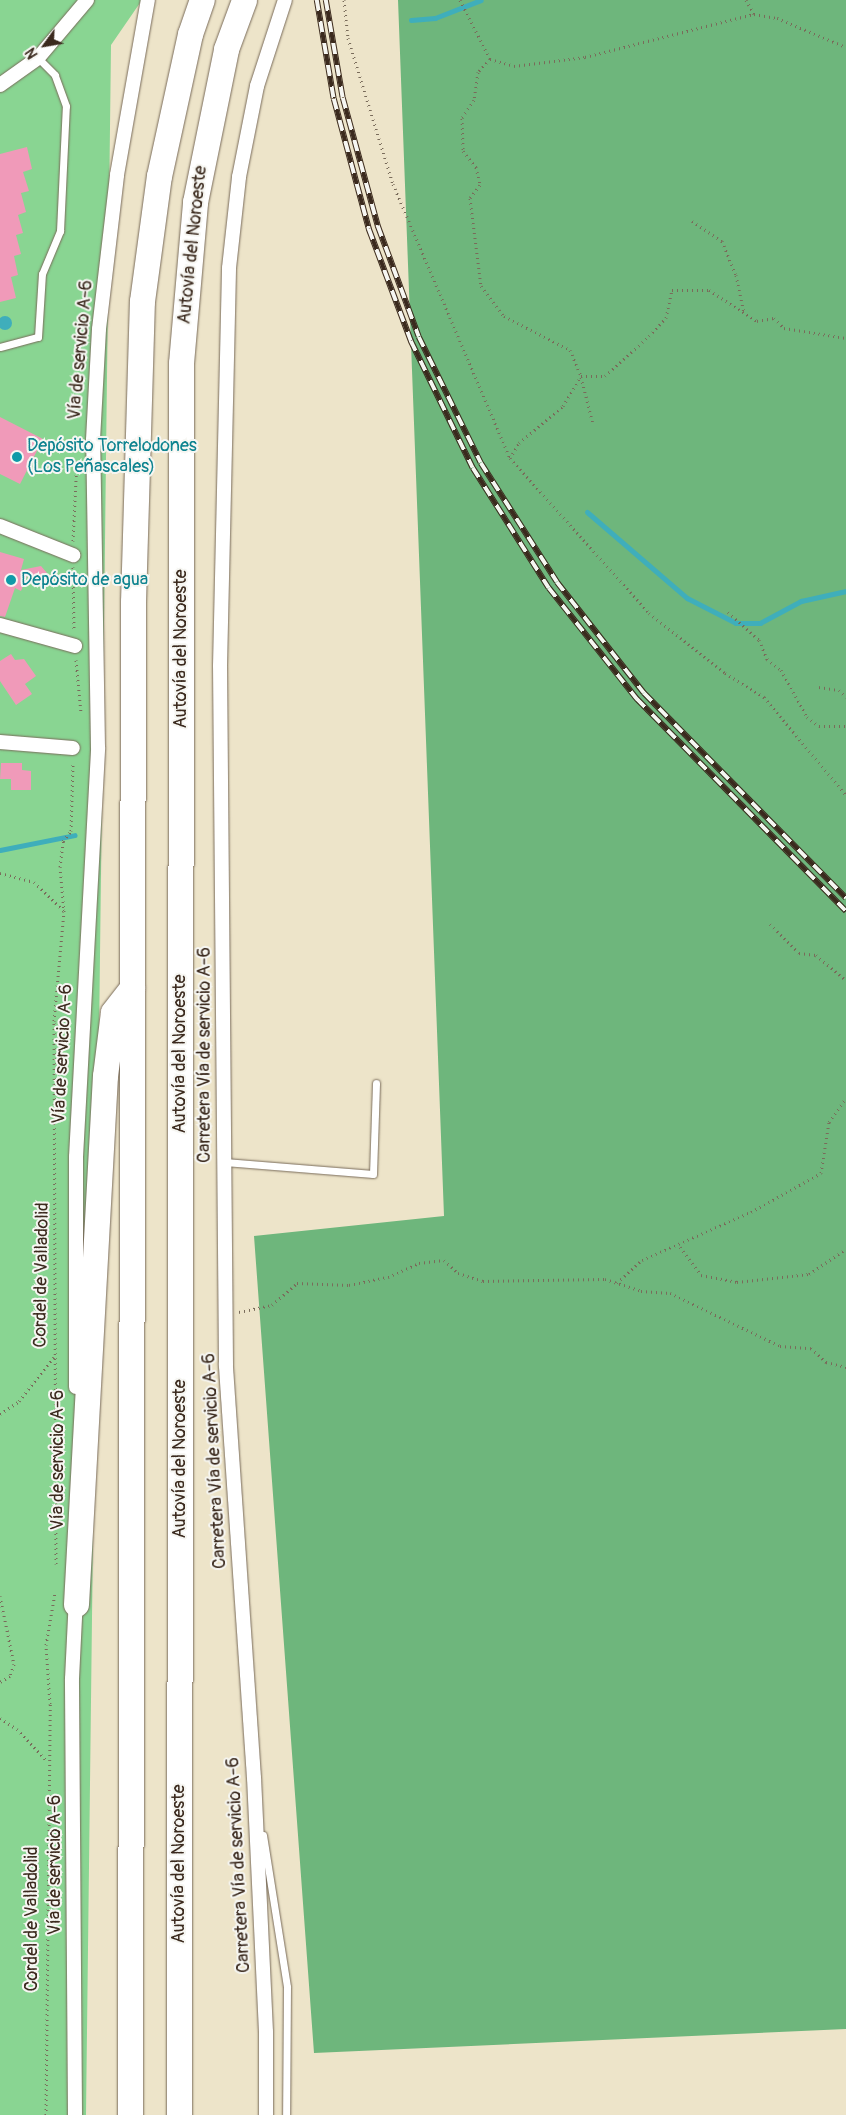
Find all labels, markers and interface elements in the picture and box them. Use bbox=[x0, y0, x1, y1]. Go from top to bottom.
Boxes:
north arrow bbox=[20, 20, 70, 70]
text: N bbox=[22, 45, 42, 62]
street label: Autovía del Noroeste bbox=[174, 165, 212, 325]
street label: Vía de servicio A-6 bbox=[64, 279, 98, 421]
place label: Depósito Torrelodones (Los Peñascales) bbox=[27, 436, 197, 478]
marker: Depósito Torrelodones (Los Peñascales) bbox=[11, 451, 23, 463]
place label: Depósito de agua bbox=[21, 569, 148, 591]
street label: Autovía del Noroeste bbox=[170, 569, 192, 729]
marker: Depósito de agua bbox=[5, 574, 17, 586]
street label: Carretera Vía de servicio A-6 bbox=[194, 947, 216, 1163]
street label: Autovía del Noroeste bbox=[169, 974, 191, 1134]
street label: Vía de servicio A-6 bbox=[49, 983, 77, 1125]
street label: Cordel de Valladolid bbox=[30, 1202, 54, 1348]
street label: Carretera Vía de servicio A-6 bbox=[199, 1353, 231, 1569]
street label: Autovía del Noroeste bbox=[169, 1379, 191, 1539]
street label: Vía de servicio A-6 bbox=[47, 1390, 69, 1530]
street label: Carretera Vía de servicio A-6 bbox=[223, 1757, 255, 1973]
street label: Autovía del Noroeste bbox=[168, 1784, 190, 1944]
street label: Vía de servicio A-6 bbox=[44, 1795, 66, 1935]
street label: Cordel de Valladolid bbox=[21, 1846, 43, 1992]

